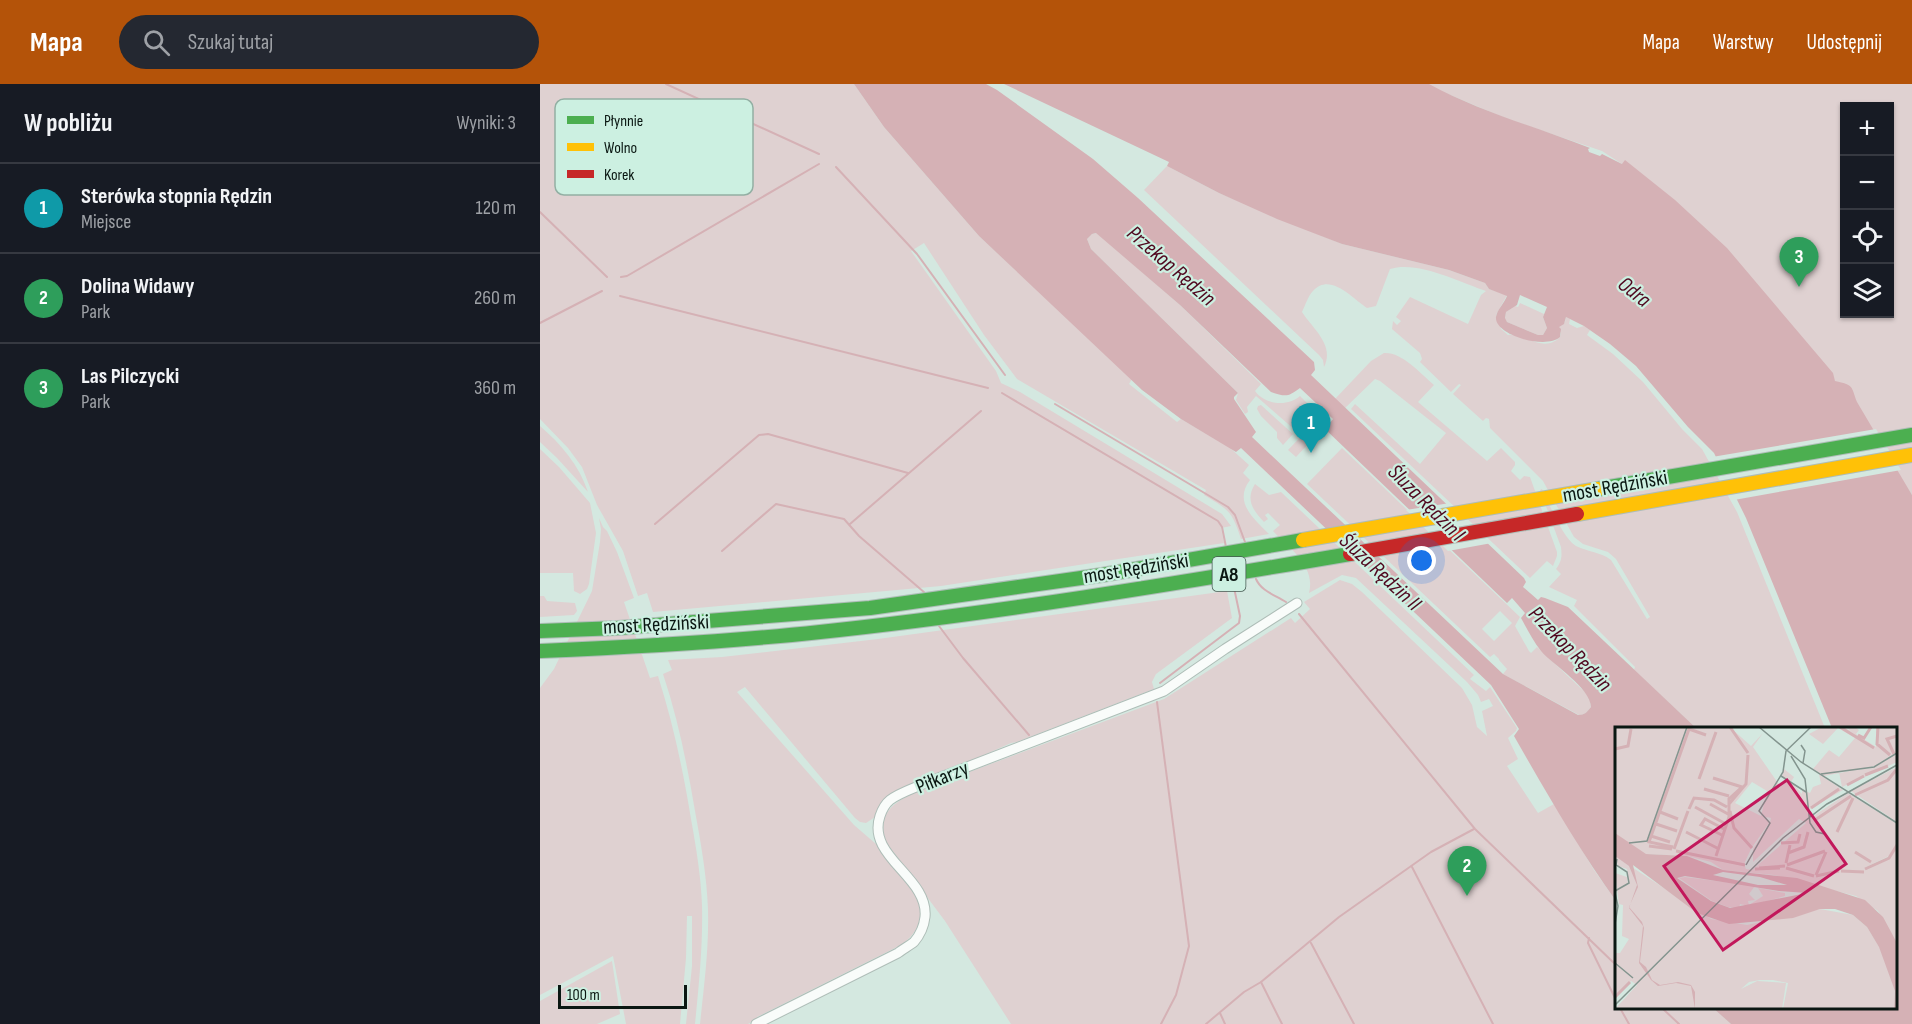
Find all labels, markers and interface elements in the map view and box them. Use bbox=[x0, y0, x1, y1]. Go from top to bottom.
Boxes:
search box bbox=[119, 15, 539, 69]
text: Mapa bbox=[30, 26, 83, 59]
icon: search bbox=[140, 26, 173, 59]
text: Szukaj tutaj bbox=[188, 29, 273, 56]
text: Mapa bbox=[1642, 30, 1680, 55]
text: Warstwy bbox=[1713, 30, 1774, 55]
text: Udostępnij bbox=[1807, 30, 1882, 55]
legend bbox=[555, 99, 753, 195]
map controls bbox=[1840, 102, 1894, 318]
button: + bbox=[1840, 102, 1894, 156]
text: W pobliżu bbox=[24, 108, 112, 139]
text: Wyniki: 3 bbox=[456, 111, 516, 135]
text: Płynnie bbox=[604, 112, 643, 131]
text: Wolno bbox=[604, 139, 637, 158]
button: − bbox=[1840, 156, 1894, 210]
text: Korek bbox=[604, 166, 634, 185]
text: Sterówka stopnia Rędzin bbox=[81, 183, 272, 210]
text: 1 bbox=[40, 196, 47, 220]
text: 120 m bbox=[476, 196, 516, 220]
text: Miejsce bbox=[81, 210, 131, 234]
button: locate bbox=[1840, 210, 1894, 264]
water label: Przekop Rędzin bbox=[1121, 220, 1221, 312]
pin: 3 bbox=[1780, 238, 1818, 287]
button: layers bbox=[1840, 264, 1894, 318]
water label: Odra bbox=[1612, 271, 1656, 314]
text: Dolina Widawy bbox=[81, 273, 194, 300]
text: 2 bbox=[39, 286, 48, 310]
text: 260 m bbox=[474, 286, 516, 310]
text: Park bbox=[81, 300, 110, 324]
text: Las Pilczycki bbox=[81, 363, 179, 390]
text: 3 bbox=[39, 376, 48, 400]
text: 360 m bbox=[474, 376, 516, 400]
text: Park bbox=[81, 390, 110, 414]
pin: 1 bbox=[1292, 404, 1330, 453]
water label: Śluza Rędzin I bbox=[1382, 459, 1471, 548]
street label: most Rędziński bbox=[1561, 465, 1669, 508]
water label: Śluza Rędzin II bbox=[1333, 527, 1427, 617]
your location bbox=[1407, 546, 1436, 575]
street label: most Rędziński bbox=[1082, 548, 1190, 589]
road number: A8 bbox=[1212, 557, 1246, 591]
water label: Przekop Rędzin bbox=[1522, 601, 1617, 698]
street label: most Rędziński bbox=[602, 609, 710, 640]
inset map bbox=[1615, 727, 1897, 1009]
street label: Piłkarzy bbox=[912, 756, 972, 799]
pin: 2 bbox=[1448, 846, 1486, 896]
scale bar bbox=[558, 982, 687, 1010]
text: 100 m bbox=[567, 986, 600, 1005]

